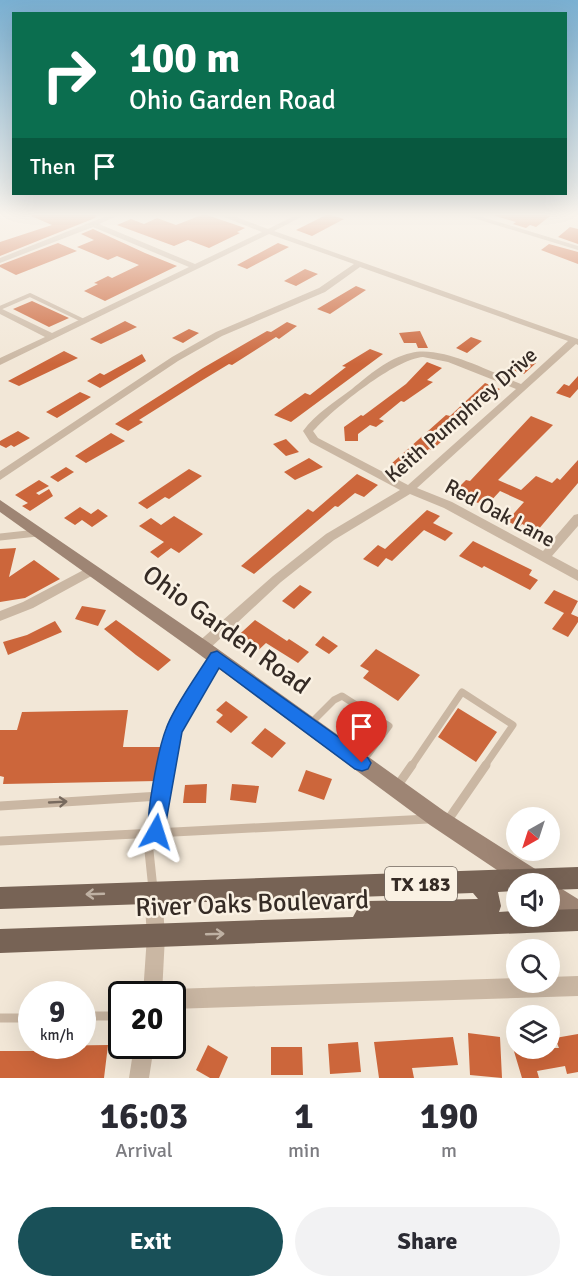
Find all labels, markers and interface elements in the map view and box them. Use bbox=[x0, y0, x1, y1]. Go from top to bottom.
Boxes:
text: 100 m bbox=[129, 33, 240, 84]
icon: right bbox=[30, 36, 108, 114]
text: Ohio Garden Road bbox=[129, 84, 336, 117]
icon: arrive bbox=[88, 150, 121, 183]
text: Then bbox=[30, 153, 76, 180]
street label: Keith Pumphrey Drive bbox=[380, 342, 542, 488]
street label: Red Oak Lane bbox=[440, 473, 560, 553]
street label: Ohio Garden Road bbox=[136, 559, 316, 701]
pin bbox=[336, 701, 387, 763]
icon: arrive bbox=[345, 710, 378, 743]
one-way arrow bbox=[48, 797, 68, 808]
position arrow bbox=[124, 800, 188, 864]
north arrow bbox=[506, 807, 560, 861]
map controls bbox=[506, 807, 560, 1059]
road number: TX 183 bbox=[385, 867, 457, 901]
button: sound bbox=[506, 873, 560, 927]
street label: River Oaks Boulevard bbox=[135, 884, 369, 924]
one-way arrow bbox=[85, 889, 105, 900]
one-way arrow bbox=[204, 928, 224, 939]
button: search bbox=[506, 939, 560, 993]
speed limit sign: 20 bbox=[108, 981, 186, 1059]
text: 9 bbox=[49, 994, 65, 1031]
button: layers bbox=[506, 1005, 560, 1059]
text: km/h bbox=[40, 1026, 74, 1044]
text: 16:03 bbox=[100, 1094, 188, 1139]
text: 1 bbox=[294, 1094, 314, 1139]
text: 190 bbox=[420, 1094, 478, 1139]
text: Arrival bbox=[115, 1138, 173, 1163]
text: min bbox=[288, 1138, 320, 1163]
text: m bbox=[441, 1138, 457, 1163]
button: Exit bbox=[18, 1207, 283, 1276]
button: Share bbox=[295, 1207, 560, 1276]

